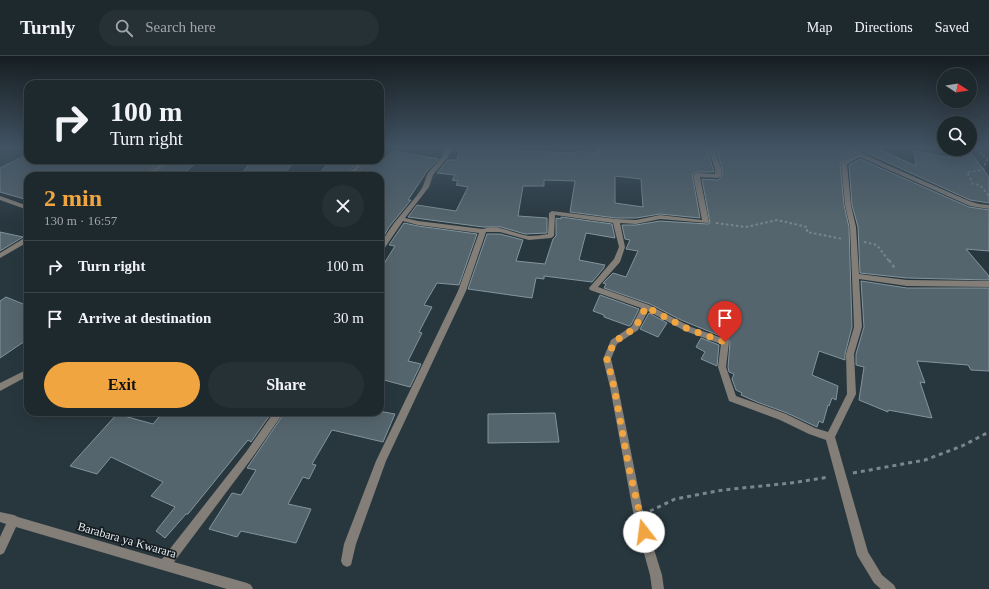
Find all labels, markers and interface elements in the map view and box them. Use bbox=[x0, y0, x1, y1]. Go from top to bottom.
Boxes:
search box bbox=[99, 10, 379, 46]
text: Turnly bbox=[20, 17, 75, 38]
icon: search bbox=[113, 17, 135, 39]
text: Search here bbox=[145, 19, 216, 35]
text: Map bbox=[807, 20, 832, 35]
text: Directions bbox=[854, 20, 913, 35]
text: Saved bbox=[935, 20, 969, 35]
north arrow bbox=[937, 68, 977, 108]
map controls bbox=[937, 68, 977, 156]
icon: right bbox=[44, 96, 96, 148]
text: 100 m bbox=[110, 96, 182, 127]
button: search bbox=[937, 116, 977, 156]
text: Turn right bbox=[110, 129, 183, 149]
text: 2 min bbox=[44, 185, 102, 211]
button: close bbox=[322, 185, 364, 227]
text: 130 m · 16:57 bbox=[44, 213, 117, 228]
icon: right bbox=[44, 256, 66, 278]
text: Turn right bbox=[78, 258, 145, 274]
text: 100 m bbox=[326, 258, 364, 274]
pin bbox=[708, 301, 742, 342]
icon: arrive bbox=[714, 307, 736, 329]
icon: arrive bbox=[44, 308, 66, 330]
text: Arrive at destination bbox=[78, 310, 211, 326]
text: 30 m bbox=[334, 310, 364, 326]
button: Exit bbox=[44, 362, 200, 408]
button: Share bbox=[208, 362, 364, 408]
position arrow bbox=[623, 511, 665, 553]
street label: Barabara ya Kwarara bbox=[76, 519, 179, 561]

